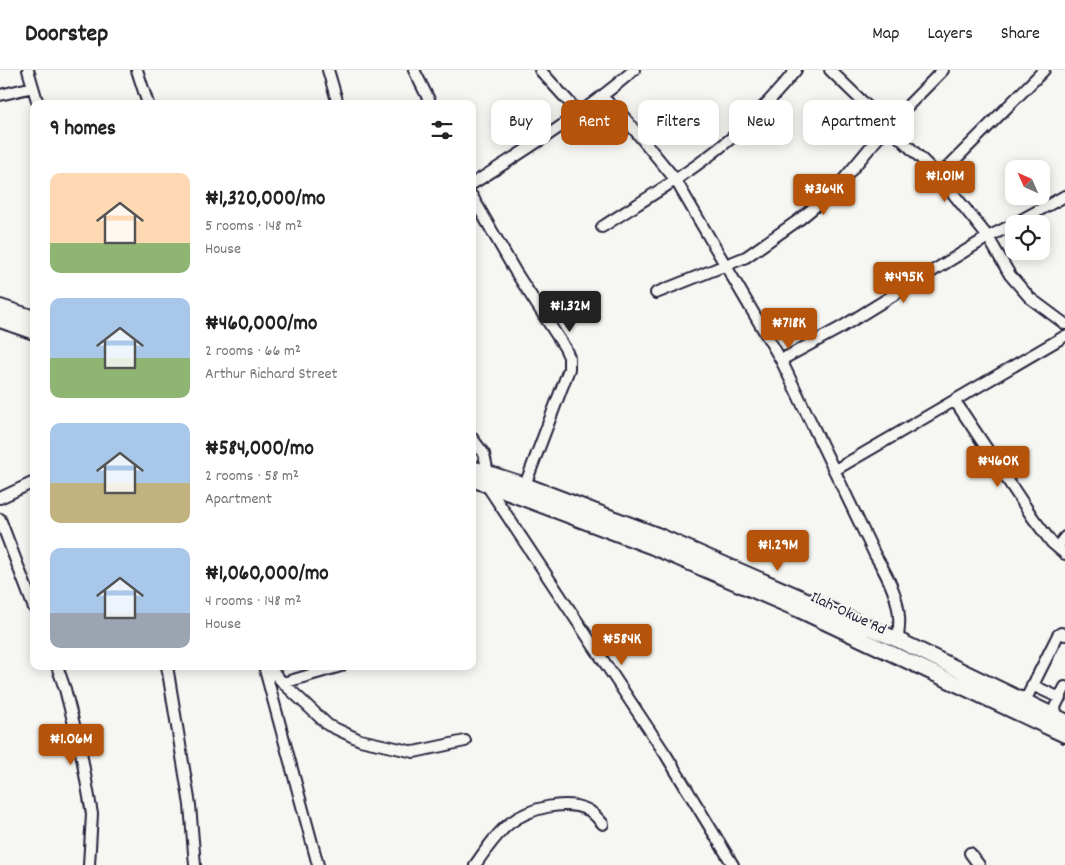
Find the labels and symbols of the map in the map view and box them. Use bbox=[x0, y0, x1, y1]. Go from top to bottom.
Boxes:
pin: ₦1.01M bbox=[904, 160, 986, 203]
north arrow bbox=[1005, 160, 1050, 205]
pin: ₦364K bbox=[789, 174, 859, 216]
pin: ₦495K bbox=[869, 262, 939, 304]
pin: ₦1.32M bbox=[529, 290, 611, 333]
pin: ₦718K bbox=[754, 308, 824, 350]
pin: ₦460K bbox=[963, 446, 1033, 488]
pin: ₦1.29M bbox=[737, 530, 819, 572]
street label: Ilah-Okwe Rd bbox=[806, 586, 890, 642]
pin: ₦584K bbox=[587, 624, 657, 666]
pin: ₦1.06M bbox=[30, 724, 112, 766]

